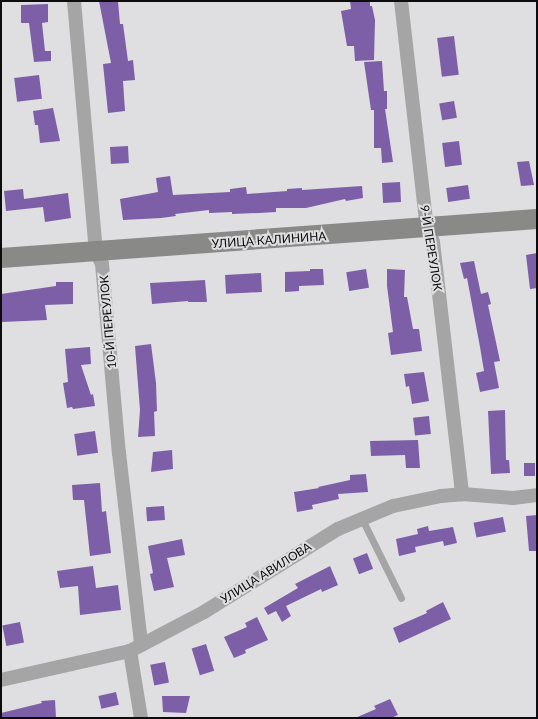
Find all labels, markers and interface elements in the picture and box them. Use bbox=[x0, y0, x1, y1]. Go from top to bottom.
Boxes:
street label: 9-Й ПЕРЕУЛОК bbox=[417, 204, 445, 292]
street label: УЛИЦА КАЛИНИНА bbox=[211, 229, 327, 251]
street label: 10-Й ПЕРЕУЛОК bbox=[97, 275, 119, 369]
street label: УЛИЦА АВИЛОВА bbox=[218, 539, 314, 607]

